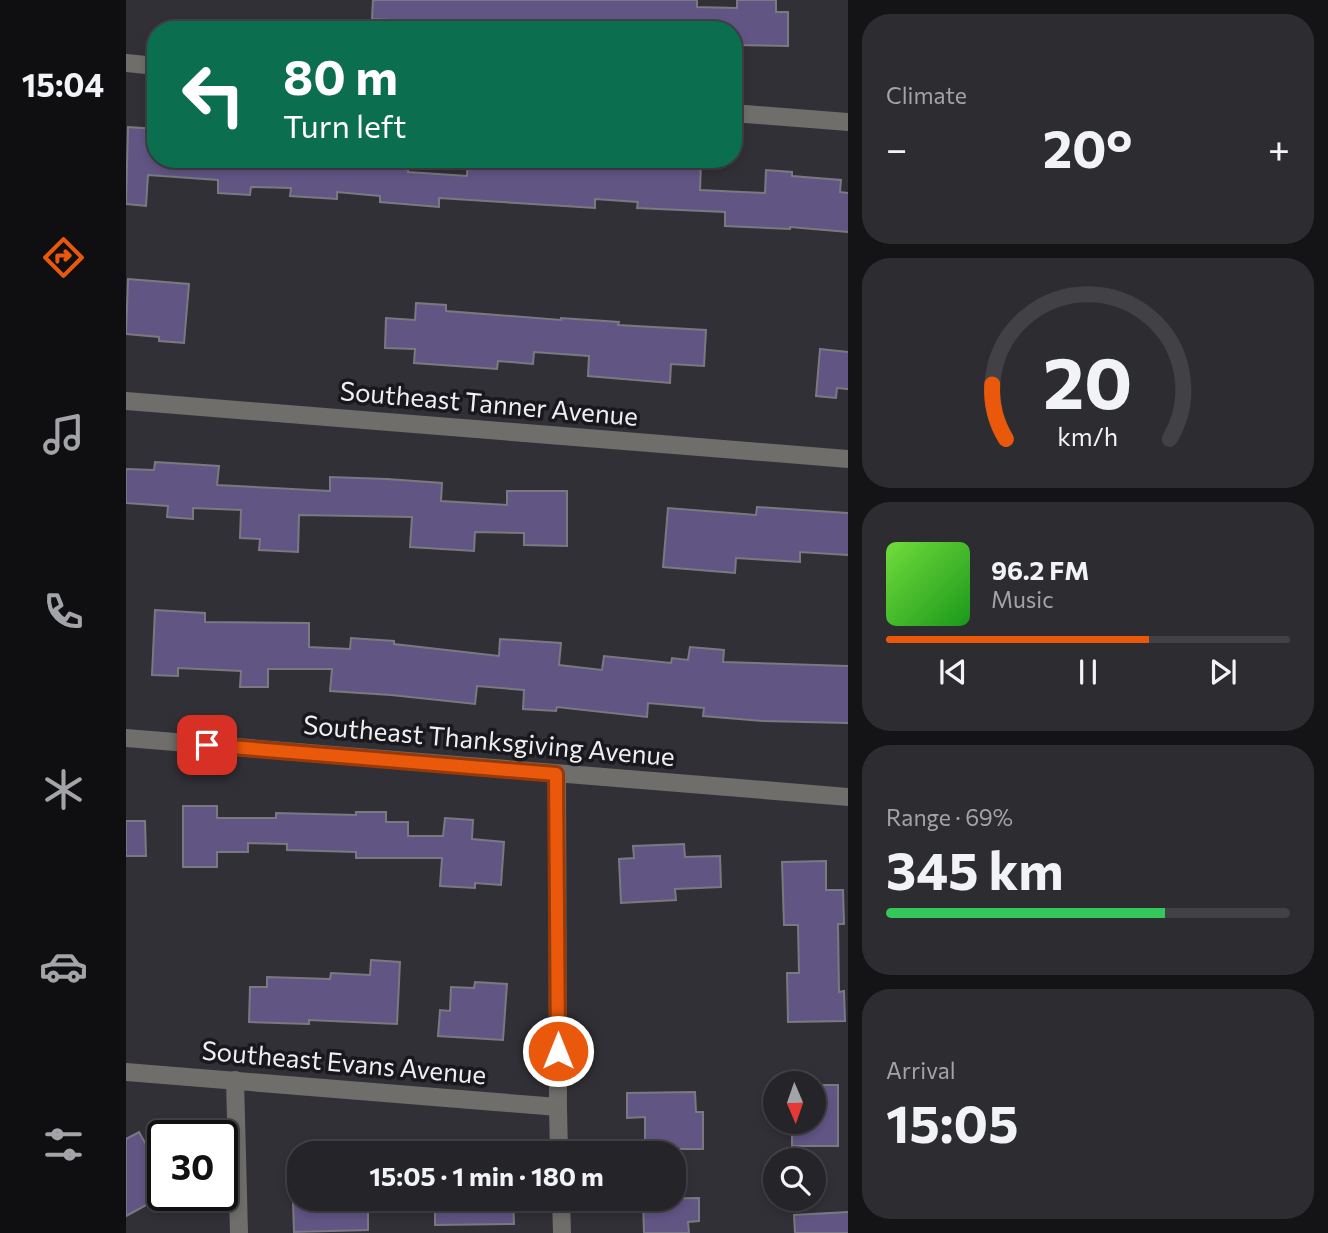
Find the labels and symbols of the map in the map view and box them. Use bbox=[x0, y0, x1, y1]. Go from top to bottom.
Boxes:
street label: Southeast Tanner Avenue bbox=[339, 374, 639, 431]
street label: Southeast Thanksgiving Avenue bbox=[302, 708, 676, 771]
pin bbox=[177, 715, 237, 775]
position arrow bbox=[521, 1014, 595, 1088]
street label: Southeast Evans Avenue bbox=[200, 1034, 488, 1089]
north arrow bbox=[763, 1071, 826, 1134]
speed limit sign: 30 bbox=[147, 1120, 238, 1211]

